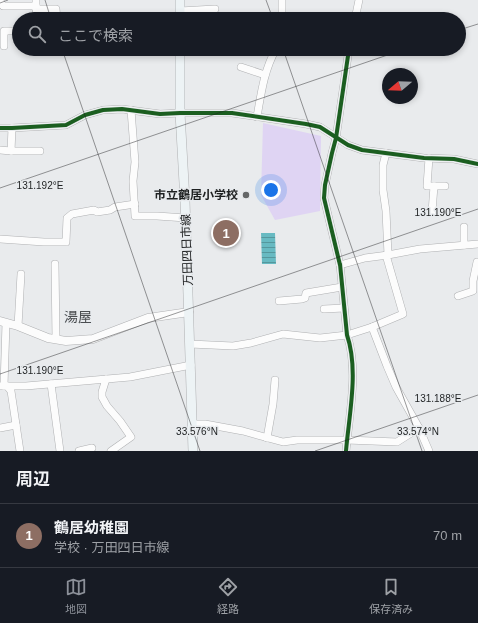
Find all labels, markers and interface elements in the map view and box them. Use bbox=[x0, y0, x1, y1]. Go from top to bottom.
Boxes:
search box bbox=[12, 12, 466, 56]
icon: search bbox=[26, 23, 48, 45]
text: ここで検索 bbox=[58, 27, 133, 44]
north arrow bbox=[382, 68, 418, 104]
text: 131.192°E bbox=[17, 180, 64, 191]
your location bbox=[261, 180, 281, 200]
place label: 市立鶴居小学校 bbox=[154, 188, 238, 202]
marker: 市立鶴居小学校 bbox=[241, 190, 251, 200]
text: 131.190°E bbox=[415, 207, 462, 218]
street label: 万田四日市線 bbox=[179, 214, 195, 286]
pin: 1 bbox=[213, 218, 239, 248]
district label: 湯屋 bbox=[64, 309, 92, 325]
text: 131.190°E bbox=[17, 365, 64, 376]
text: 131.188°E bbox=[415, 393, 462, 404]
text: 33.576°N bbox=[176, 426, 218, 437]
text: 33.574°N bbox=[397, 426, 439, 437]
text: 周辺 bbox=[16, 470, 50, 489]
text: 鶴居幼稚園 bbox=[54, 519, 129, 536]
text: 1 bbox=[25, 528, 33, 543]
text: 70 m bbox=[433, 528, 462, 543]
text: 学校 · 万田四日市線 bbox=[54, 540, 170, 555]
tab: 地図 bbox=[65, 576, 87, 616]
tab: 経路 bbox=[217, 576, 239, 616]
tab: 保存済み bbox=[369, 576, 413, 616]

